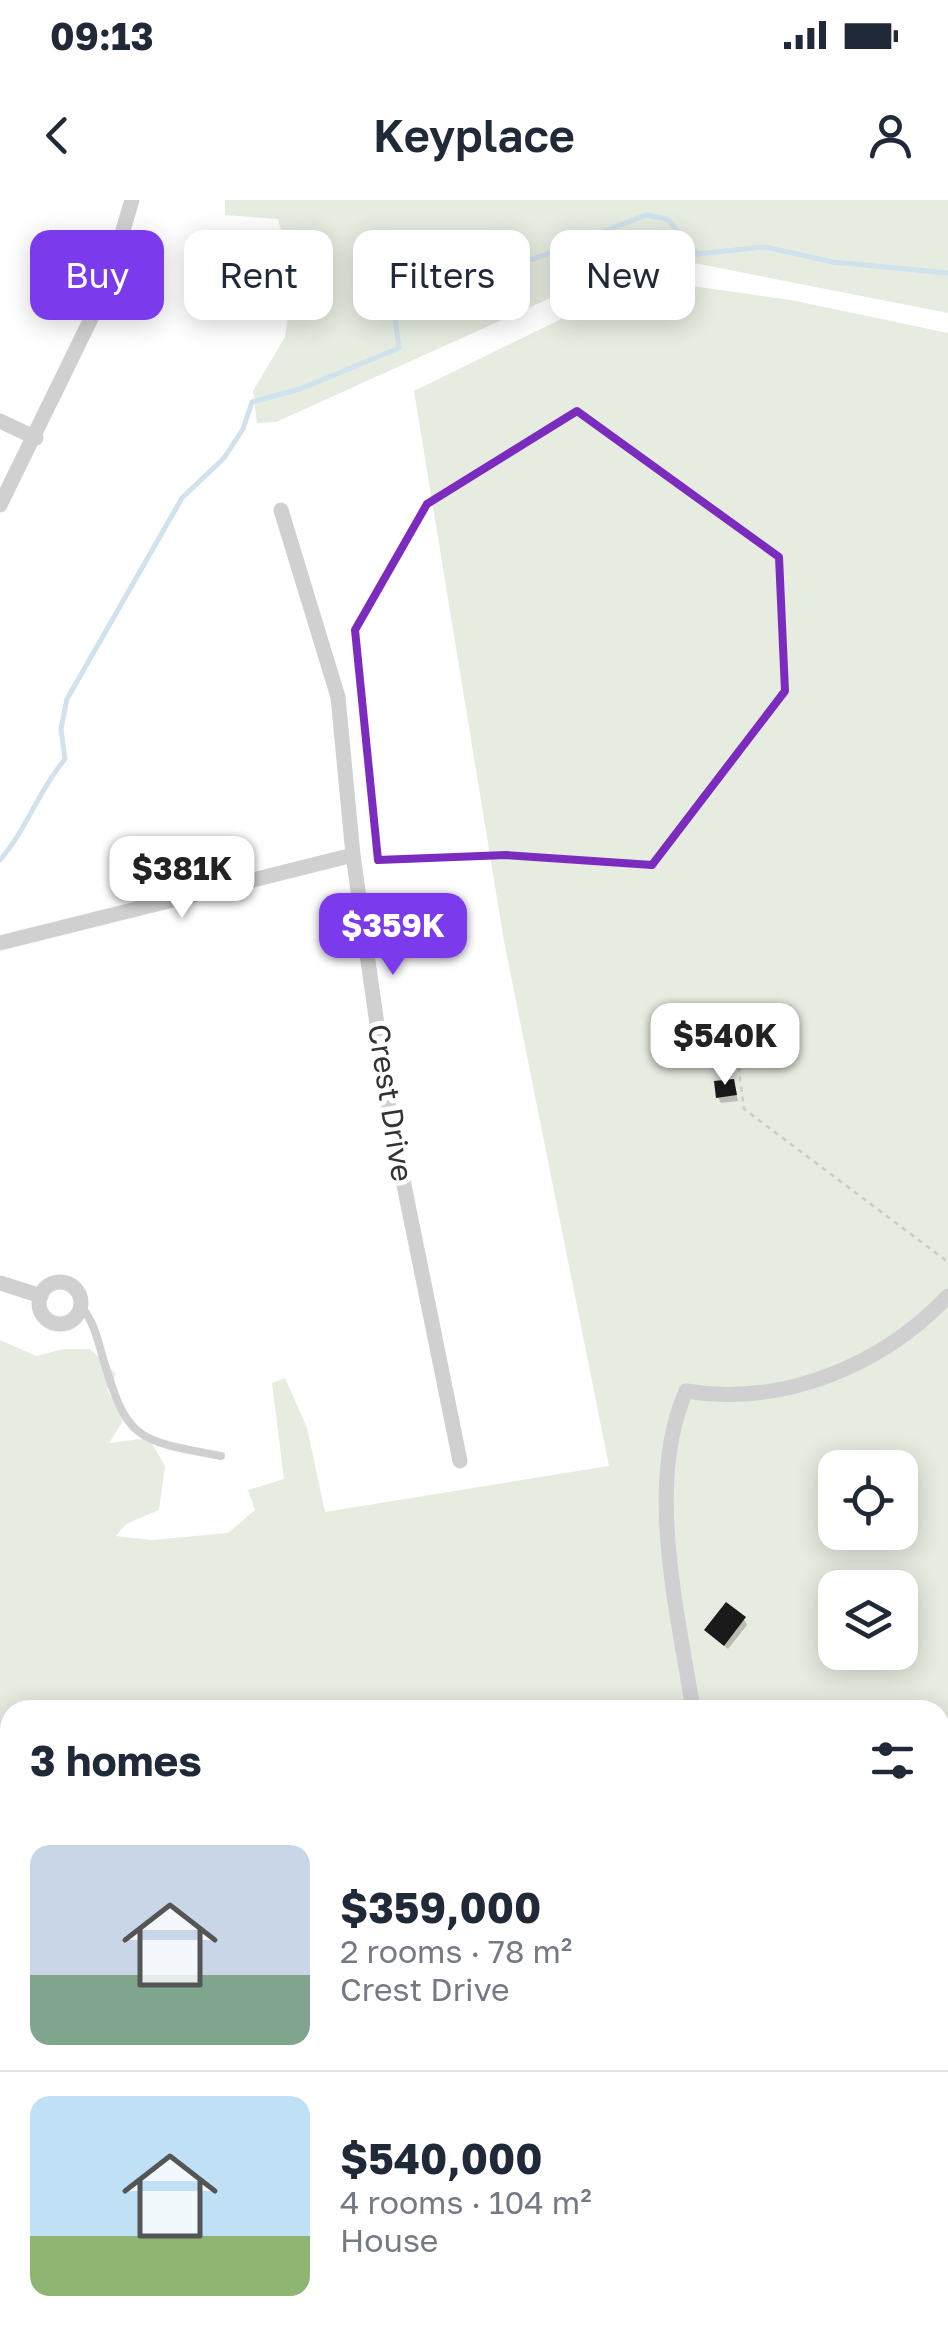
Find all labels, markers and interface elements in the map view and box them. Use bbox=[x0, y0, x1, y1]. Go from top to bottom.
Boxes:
text: 09:13 bbox=[50, 13, 154, 58]
icon: back bbox=[30, 108, 85, 163]
text: Keyplace bbox=[373, 108, 575, 162]
icon: person bbox=[863, 108, 918, 163]
chip: Buy bbox=[30, 230, 164, 320]
chip: Rent bbox=[184, 230, 333, 320]
chip: Filters bbox=[353, 230, 530, 320]
chip: New bbox=[550, 230, 695, 320]
pin: $381K bbox=[112, 836, 252, 921]
text: $381K bbox=[131, 849, 233, 887]
pin: $359K bbox=[323, 893, 463, 978]
text: $359K bbox=[341, 906, 445, 944]
pin: $540K bbox=[655, 1003, 795, 1088]
text: $540K bbox=[673, 1016, 777, 1054]
street label: Crest Drive bbox=[361, 1022, 421, 1184]
map controls bbox=[818, 1450, 918, 1670]
button: locate bbox=[818, 1450, 918, 1550]
button: layers bbox=[818, 1570, 918, 1670]
icon: filters bbox=[865, 1733, 920, 1788]
text: 3 homes bbox=[30, 1735, 202, 1785]
text: $359,000 bbox=[340, 1882, 541, 1932]
icon: home bbox=[110, 1885, 230, 2005]
text: 2 rooms · 78 m² bbox=[340, 1932, 572, 1970]
text: Crest Drive bbox=[340, 1970, 510, 2008]
text: $540,000 bbox=[340, 2133, 543, 2183]
icon: home bbox=[110, 2136, 230, 2256]
text: 4 rooms · 104 m² bbox=[340, 2183, 592, 2221]
text: House bbox=[340, 2221, 438, 2259]

